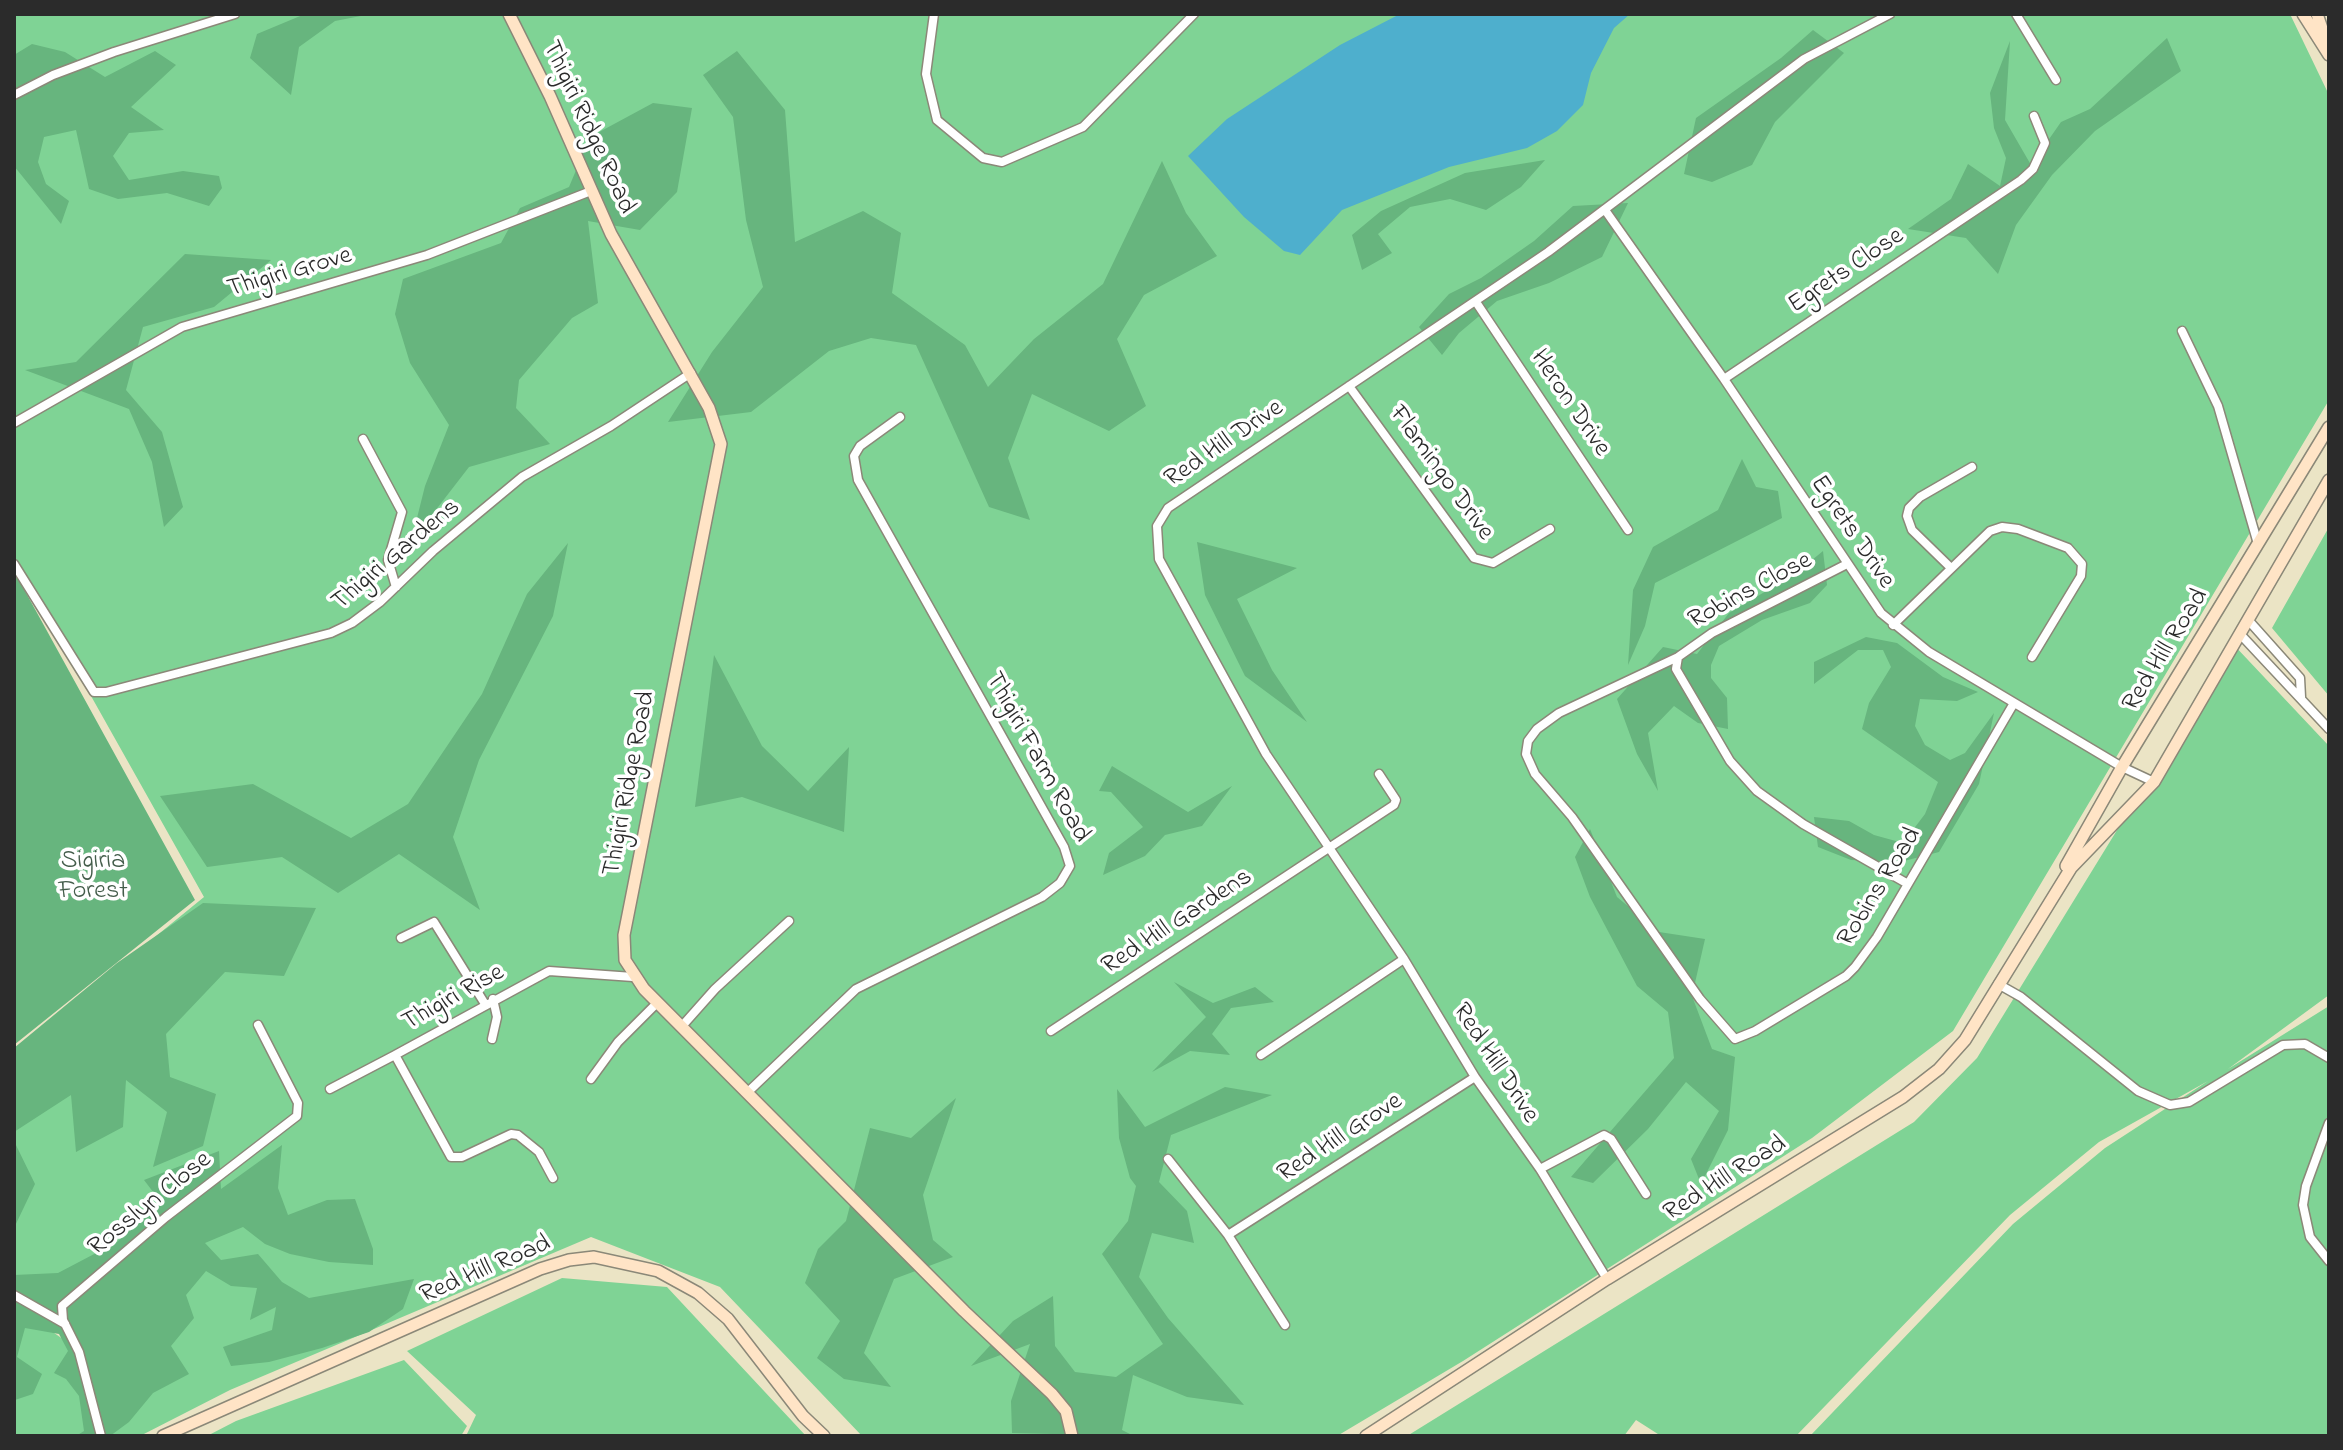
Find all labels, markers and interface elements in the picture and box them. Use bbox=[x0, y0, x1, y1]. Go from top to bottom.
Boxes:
street label: Thigiri Ridge Road bbox=[533, 36, 641, 220]
street label: Egrets Close bbox=[1783, 222, 1911, 322]
street label: Thigiri Grove bbox=[224, 241, 356, 307]
street label: Heron Drive bbox=[1522, 345, 1616, 463]
street label: Red Hill Drive bbox=[1160, 394, 1290, 496]
street label: Flamingo Drive bbox=[1381, 401, 1499, 547]
street label: Egrets Drive bbox=[1802, 470, 1900, 596]
street label: Thigiri Gardens bbox=[326, 493, 468, 619]
street label: Robins Close bbox=[1684, 547, 1818, 637]
street label: Red Hill Road bbox=[2117, 584, 2217, 718]
street label: Thigiri Farm Road bbox=[976, 667, 1096, 849]
street label: Thigiri Ridge Road bbox=[598, 689, 664, 879]
street label: Robins Road bbox=[1832, 823, 1930, 953]
park label: Sigiria Forest bbox=[58, 847, 128, 908]
street label: Red Hill Gardens bbox=[1097, 863, 1259, 983]
street label: Thigiri Rise bbox=[398, 958, 510, 1040]
street label: Red Hill Drive bbox=[1444, 998, 1544, 1130]
street label: Red Hill Grove bbox=[1273, 1087, 1409, 1191]
street label: Red Hill Road bbox=[1659, 1130, 1793, 1230]
street label: Rosslyn Close bbox=[83, 1146, 219, 1264]
street label: Red Hill Road bbox=[416, 1230, 556, 1312]

